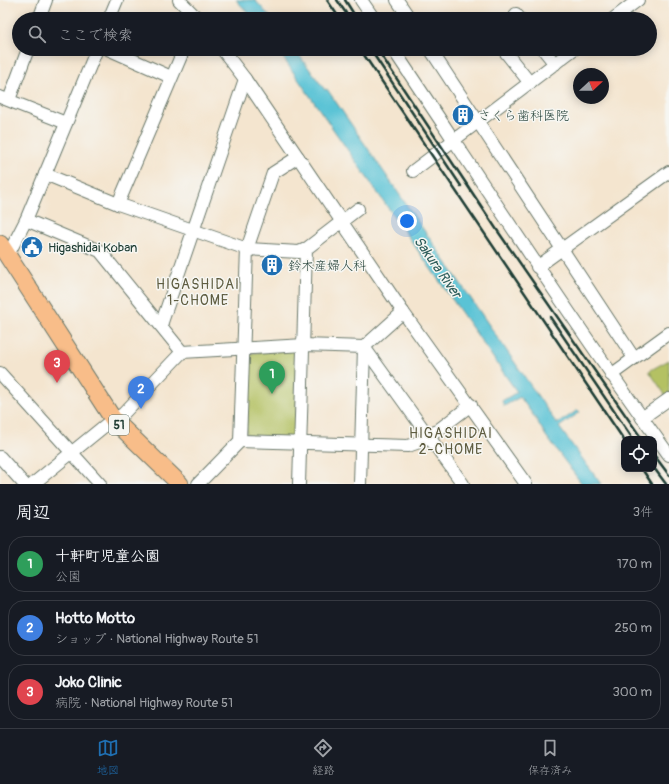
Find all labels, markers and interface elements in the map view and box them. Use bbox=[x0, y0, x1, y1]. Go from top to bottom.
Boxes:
search box bbox=[12, 12, 657, 56]
icon: search bbox=[26, 23, 48, 45]
text: ここで検索 bbox=[58, 26, 133, 45]
north arrow bbox=[573, 68, 609, 104]
building icon: さくら歯科医院 bbox=[450, 102, 476, 128]
place label: さくら歯科医院 bbox=[478, 108, 569, 124]
your location bbox=[397, 211, 417, 231]
water label: Sakura River bbox=[410, 233, 466, 303]
public building icon: Higashidai Koban bbox=[19, 234, 45, 260]
place label: Higashidai Koban bbox=[48, 240, 137, 256]
building icon: 鈴木産婦人科 bbox=[259, 252, 285, 278]
place label: 鈴木産婦人科 bbox=[288, 258, 366, 274]
district label: HIGASHIDAI 1-CHOME bbox=[156, 276, 240, 309]
pin: 3 bbox=[44, 350, 70, 383]
pin: 1 bbox=[259, 361, 285, 394]
pin: 2 bbox=[128, 376, 154, 409]
road number: 51 bbox=[109, 415, 129, 435]
district label: HIGASHIDAI 2-CHOME bbox=[409, 425, 493, 458]
map controls bbox=[621, 436, 657, 472]
button: locate bbox=[621, 436, 657, 472]
text: 周辺 bbox=[16, 502, 50, 523]
text: 3件 bbox=[633, 504, 653, 520]
text: 十軒町児童公園 bbox=[55, 547, 160, 566]
text: 1 bbox=[27, 556, 33, 572]
text: 170 m bbox=[617, 556, 652, 572]
text: 公園 bbox=[55, 569, 81, 585]
text: Hotto Motto bbox=[55, 609, 135, 628]
text: 2 bbox=[26, 620, 34, 636]
text: 250 m bbox=[614, 620, 652, 636]
text: ショップ · National Highway Route 51 bbox=[55, 631, 259, 647]
text: Joko Clinic bbox=[55, 673, 122, 692]
text: 3 bbox=[26, 684, 34, 700]
text: 300 m bbox=[613, 684, 652, 700]
text: 病院 · National Highway Route 51 bbox=[55, 695, 233, 711]
tab: 地図 bbox=[97, 737, 119, 777]
tab: 経路 bbox=[312, 737, 334, 777]
tab: 保存済み bbox=[528, 737, 572, 777]

